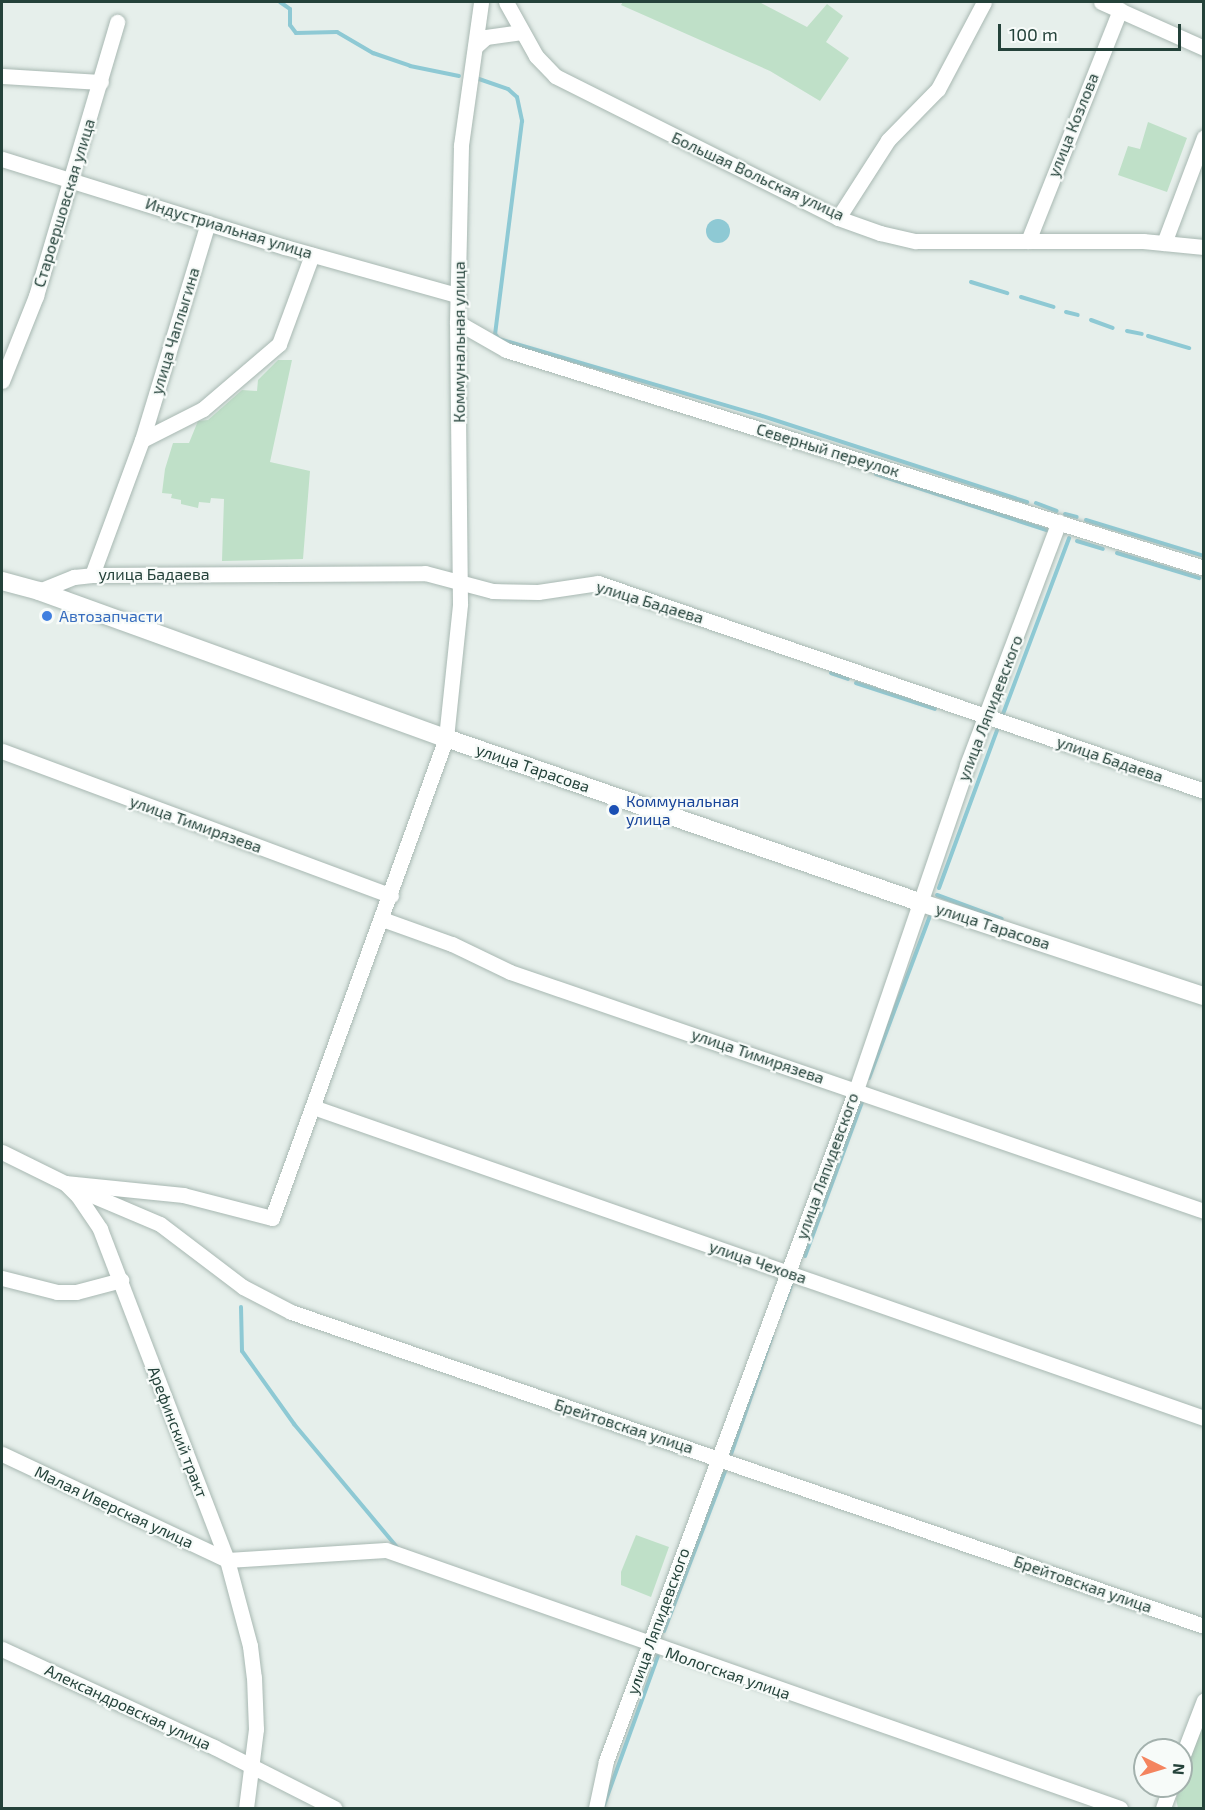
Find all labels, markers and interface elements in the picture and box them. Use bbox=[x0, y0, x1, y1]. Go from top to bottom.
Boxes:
scale bar bbox=[1001, 12, 1184, 50]
text: 100 m bbox=[1009, 23, 1058, 45]
street label: улица Козлова bbox=[1043, 70, 1103, 180]
street label: Староершовская улица bbox=[29, 116, 99, 290]
street label: Большая Вольская улица bbox=[669, 128, 847, 224]
street label: Индустриальная улица bbox=[143, 193, 315, 263]
street label: Коммунальная улица bbox=[449, 261, 469, 423]
street label: улица Чаплыгина bbox=[147, 265, 203, 397]
street label: Северный переулок bbox=[754, 419, 902, 481]
street label: улица Бадаева bbox=[98, 564, 210, 584]
street label: улица Бадаева bbox=[594, 577, 706, 627]
place label: Автозапчасти bbox=[59, 606, 163, 626]
marker: Автозапчасти bbox=[40, 609, 54, 623]
street label: улица Ляпидевского bbox=[953, 632, 1027, 784]
street label: улица Бадаева bbox=[1054, 732, 1166, 786]
street label: улица Тарасова bbox=[474, 740, 592, 796]
street label: улица Тимирязева bbox=[127, 791, 265, 857]
place label: Коммунальная улица bbox=[626, 791, 739, 829]
marker: Коммунальная улица bbox=[607, 803, 621, 817]
street label: улица Тарасова bbox=[933, 898, 1053, 954]
street label: улица Тимирязева bbox=[689, 1024, 827, 1088]
street label: улица Ляпидевского bbox=[792, 1090, 862, 1242]
street label: улица Чехова bbox=[707, 1236, 809, 1288]
street label: Арефинский тракт bbox=[144, 1364, 212, 1500]
street label: Брейтовская улица bbox=[552, 1394, 696, 1458]
street label: Малая Иверская улица bbox=[32, 1462, 196, 1552]
street label: улица Ляпидевского bbox=[623, 1545, 693, 1697]
street label: Брейтовская улица bbox=[1011, 1551, 1155, 1617]
street label: Мологская улица bbox=[663, 1643, 793, 1703]
street label: Александровская улица bbox=[42, 1660, 214, 1754]
north arrow bbox=[1133, 1738, 1193, 1798]
text: N bbox=[1169, 1763, 1189, 1776]

